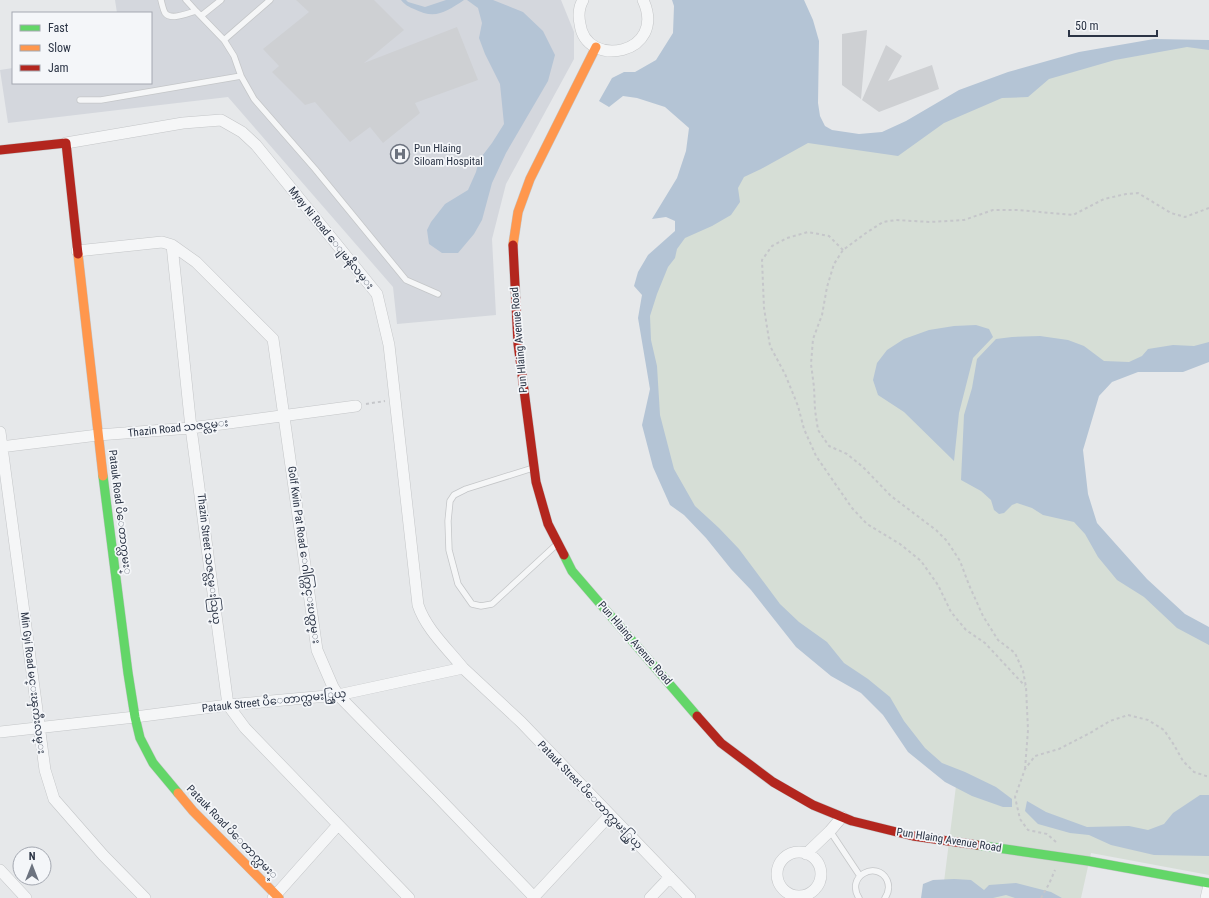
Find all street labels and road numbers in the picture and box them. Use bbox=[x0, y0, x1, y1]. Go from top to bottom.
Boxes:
street label: Myay Ni Road ေျမနီလမ္း bbox=[284, 183, 377, 293]
street label: Pun Hlaing Avenue Road bbox=[508, 287, 530, 393]
street label: Thazin Road သဇင္လမ္း bbox=[127, 416, 229, 442]
street label: Patauk Road ပိေတာက္လမး္ bbox=[104, 449, 135, 575]
street label: Golf Kwin Pat Road ေဂါက္ကြင္းပတ္လမ္း bbox=[283, 465, 324, 645]
street label: Thazin Street သဇင္လမ္းသြယ္ bbox=[192, 493, 224, 626]
street label: Pun Hlaing Avenue Road bbox=[595, 599, 675, 687]
street label: Min Gyi Road မင္းၾကီးလမ္း bbox=[16, 611, 49, 755]
street label: Patauk Street ပိေတာက္လမး္သြယ္ bbox=[201, 686, 347, 717]
street label: Patauk Street ပိေတာက္လမး္သြယ္ bbox=[533, 738, 646, 853]
street label: Patauk Road ပိေတာက္လမး္ bbox=[182, 782, 281, 883]
street label: Pun Hlaing Avenue Road bbox=[896, 825, 1002, 855]

